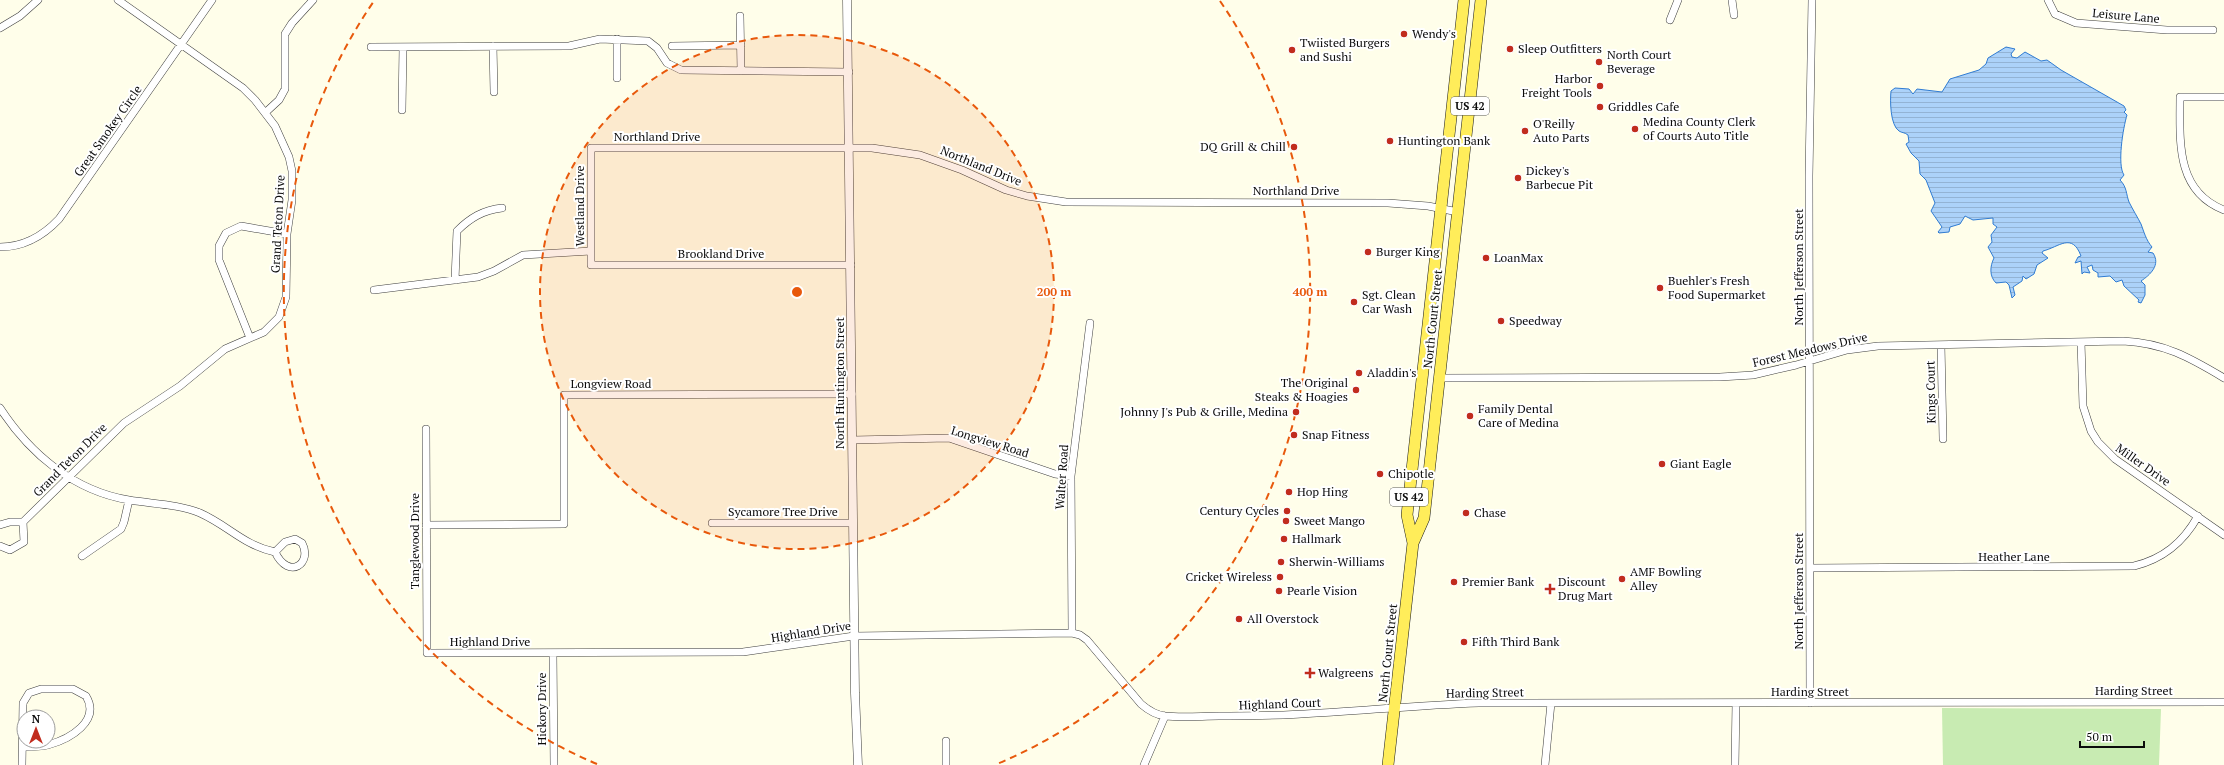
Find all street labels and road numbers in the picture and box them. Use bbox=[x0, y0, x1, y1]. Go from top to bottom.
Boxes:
street label: Leisure Lane bbox=[2092, 5, 2160, 26]
street label: Great Smokey Circle bbox=[71, 82, 145, 179]
road number: US 42 bbox=[1451, 97, 1489, 115]
street label: Northland Drive bbox=[614, 129, 700, 144]
street label: Northland Drive bbox=[938, 142, 1024, 189]
street label: Westland Drive bbox=[572, 165, 587, 247]
street label: Grand Teton Drive bbox=[267, 175, 288, 273]
street label: Northland Drive bbox=[1253, 183, 1339, 198]
street label: North Jefferson Street bbox=[1791, 208, 1806, 326]
street label: Brookland Drive bbox=[678, 246, 764, 261]
street label: North Court Street bbox=[1420, 268, 1445, 369]
street label: North Huntington Street bbox=[832, 317, 847, 449]
street label: Forest Meadows Drive bbox=[1751, 329, 1869, 370]
street label: Kings Court bbox=[1922, 360, 1939, 424]
street label: Longview Road bbox=[571, 376, 652, 391]
street label: Grand Teton Drive bbox=[30, 420, 110, 500]
street label: Longview Road bbox=[949, 423, 1031, 461]
street label: Miller Drive bbox=[2113, 440, 2174, 489]
street label: Walter Road bbox=[1052, 444, 1071, 510]
road number: US 42 bbox=[1390, 488, 1428, 506]
street label: Tanglewood Drive bbox=[407, 493, 422, 589]
street label: Sycamore Tree Drive bbox=[728, 504, 838, 519]
street label: North Jefferson Street bbox=[1791, 532, 1806, 650]
street label: Heather Lane bbox=[1978, 549, 2050, 564]
street label: North Court Street bbox=[1375, 602, 1400, 703]
street label: Highland Drive bbox=[770, 618, 852, 645]
street label: Highland Drive bbox=[450, 634, 530, 649]
street label: Hickory Drive bbox=[534, 672, 549, 746]
street label: Harding Street bbox=[2095, 683, 2174, 698]
street label: Harding Street bbox=[1446, 684, 1525, 701]
street label: Harding Street bbox=[1771, 684, 1850, 699]
street label: Highland Court bbox=[1239, 695, 1322, 712]

